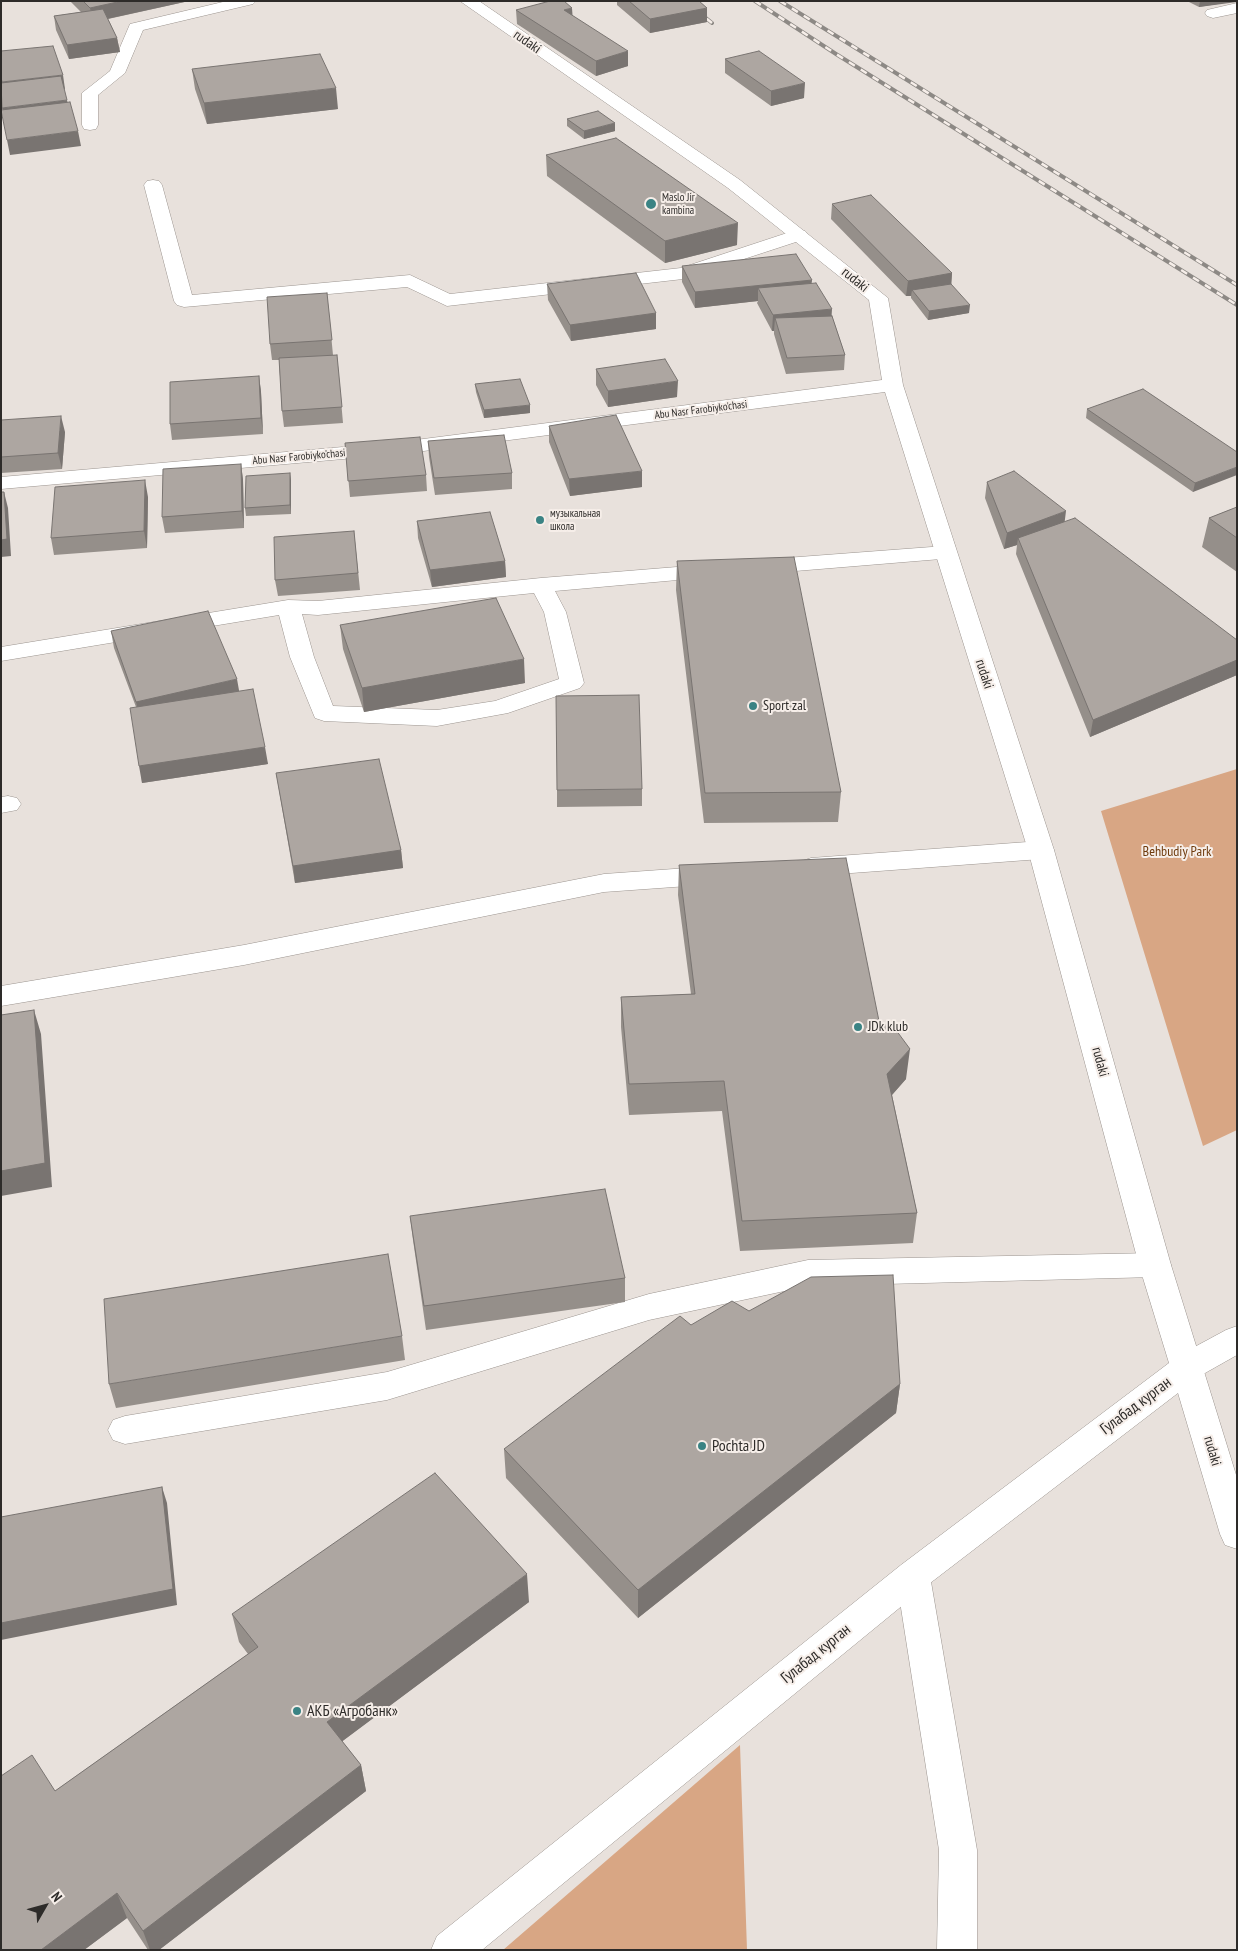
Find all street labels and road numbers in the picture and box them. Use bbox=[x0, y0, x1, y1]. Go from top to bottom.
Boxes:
street label: rudaki bbox=[510, 27, 544, 57]
street label: rudaki bbox=[838, 264, 872, 296]
street label: Abu Nasr Farobiyko'chasi bbox=[654, 398, 748, 422]
street label: Abu Nasr Farobiyko'chasi bbox=[252, 446, 346, 468]
street label: rudaki bbox=[971, 657, 997, 691]
street label: rudaki bbox=[1088, 1045, 1112, 1079]
street label: Гулабад курган bbox=[1097, 1373, 1175, 1439]
street label: rudaki bbox=[1200, 1434, 1224, 1468]
street label: Гулабад курган bbox=[777, 1620, 855, 1688]

